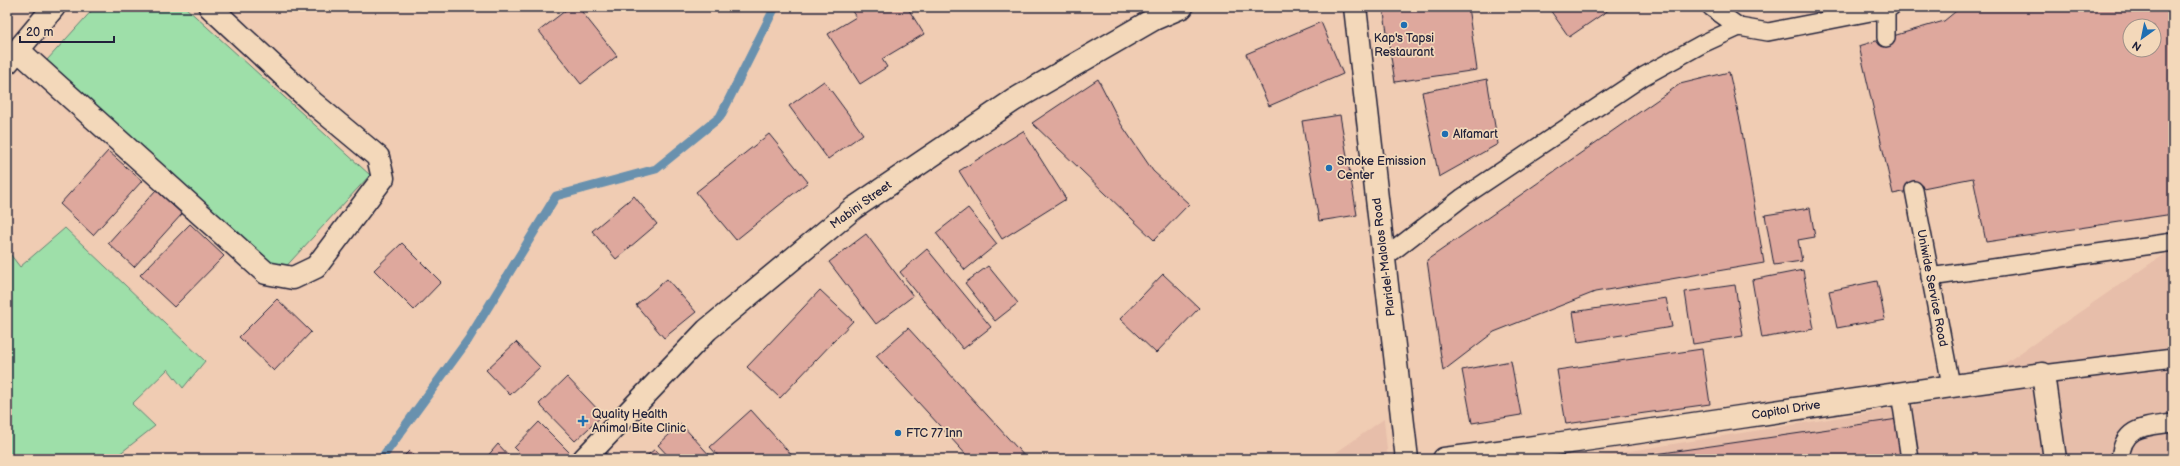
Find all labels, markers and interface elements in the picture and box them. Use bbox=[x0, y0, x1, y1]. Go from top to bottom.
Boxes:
scale bar bbox=[20, 18, 114, 44]
north arrow bbox=[2122, 18, 2162, 58]
marker: Kap's Tapsi Restaurant bbox=[1399, 20, 1409, 30]
text: 20 m bbox=[26, 25, 53, 40]
place label: Kap's Tapsi Restaurant bbox=[1374, 31, 1434, 60]
text: N bbox=[2130, 38, 2144, 54]
place label: Alfamart bbox=[1453, 127, 1498, 142]
marker: Alfamart bbox=[1440, 129, 1450, 139]
place label: Smoke Emission Center bbox=[1337, 154, 1426, 183]
marker: Smoke Emission Center bbox=[1324, 163, 1334, 173]
street label: Mabini Street bbox=[827, 178, 895, 232]
street label: Plaridel-Malolos Road bbox=[1369, 197, 1399, 317]
street label: Uniwide Service Road bbox=[1913, 228, 1951, 348]
street label: Capitol Drive bbox=[1751, 397, 1821, 423]
place label: Quality Health Animal Bite Clinic bbox=[592, 407, 686, 436]
marker: Quality Health Animal Bite Clinic bbox=[577, 415, 589, 427]
place label: FTC 77 Inn bbox=[906, 426, 963, 441]
marker: FTC 77 Inn bbox=[893, 428, 903, 438]

